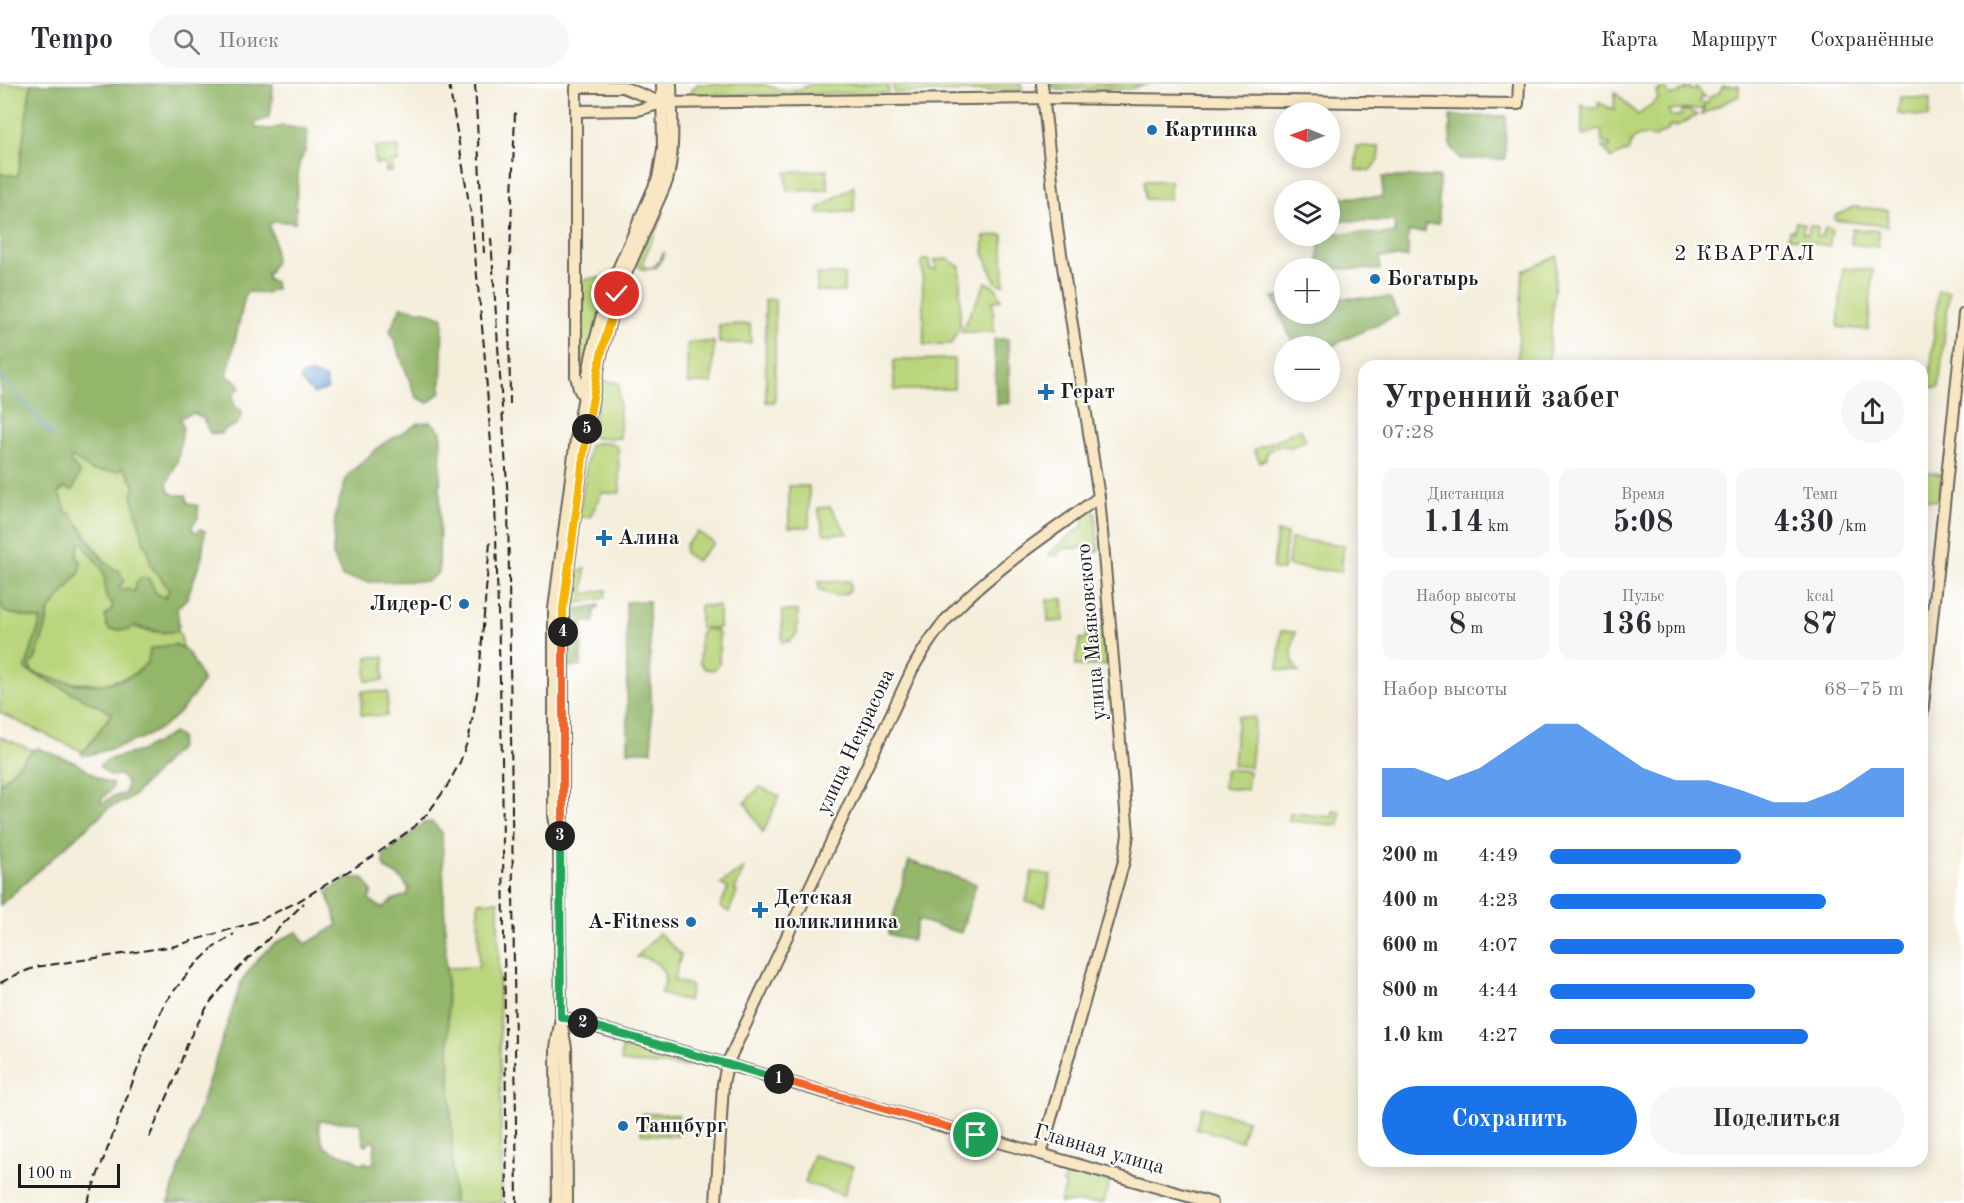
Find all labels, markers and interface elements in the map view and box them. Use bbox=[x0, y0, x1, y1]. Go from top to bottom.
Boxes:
search box bbox=[149, 14, 569, 68]
icon: search bbox=[170, 25, 203, 58]
text: Tempo bbox=[30, 27, 113, 55]
text: Поиск bbox=[218, 30, 279, 52]
text: Карта bbox=[1601, 30, 1658, 51]
text: Маршрут bbox=[1691, 30, 1777, 51]
text: Сохранённые bbox=[1810, 30, 1934, 51]
north arrow bbox=[1274, 102, 1340, 168]
map controls bbox=[1274, 102, 1340, 402]
place label: Картинка bbox=[1164, 120, 1258, 141]
marker: Картинка bbox=[1145, 123, 1159, 137]
button: layers bbox=[1274, 180, 1340, 246]
district label: 2 КВАРТАЛ bbox=[1674, 243, 1816, 265]
button: + bbox=[1274, 258, 1340, 324]
pin bbox=[591, 268, 642, 319]
place label: Богатырь bbox=[1387, 269, 1479, 290]
marker: Богатырь bbox=[1368, 272, 1382, 286]
icon: check bbox=[600, 277, 633, 310]
button: − bbox=[1274, 336, 1340, 402]
button: share bbox=[1841, 380, 1904, 443]
place label: Герат bbox=[1060, 382, 1115, 403]
text: Утренний забег bbox=[1382, 382, 1619, 415]
marker: Герат bbox=[1037, 383, 1055, 401]
pin: 5 bbox=[572, 414, 602, 444]
text: 5 bbox=[582, 421, 592, 437]
text: 07:28 bbox=[1382, 423, 1434, 443]
text: Дистанция bbox=[1427, 487, 1505, 503]
text: Время bbox=[1621, 487, 1665, 503]
text: Темп bbox=[1802, 487, 1838, 503]
text: 1.14 bbox=[1423, 508, 1484, 538]
text: 5:08 bbox=[1613, 508, 1673, 538]
text: 4:30 bbox=[1773, 508, 1834, 538]
text: km bbox=[1484, 519, 1509, 535]
text: /km bbox=[1834, 519, 1867, 535]
place label: Алина bbox=[618, 528, 680, 549]
marker: Алина bbox=[595, 529, 613, 547]
street label: улица Маяковского bbox=[1074, 542, 1110, 722]
text: Набор высоты bbox=[1416, 589, 1516, 605]
text: Пульс bbox=[1622, 589, 1664, 605]
text: kcal bbox=[1806, 589, 1834, 605]
place label: Лидер-С bbox=[370, 594, 452, 615]
marker: Лидер-С bbox=[457, 597, 471, 611]
text: 8 bbox=[1449, 610, 1466, 640]
text: 136 bbox=[1600, 610, 1652, 640]
text: 87 bbox=[1803, 610, 1837, 640]
pin: 4 bbox=[548, 617, 578, 647]
text: m bbox=[1466, 621, 1483, 637]
text: bpm bbox=[1652, 621, 1686, 637]
text: 4 bbox=[558, 624, 568, 640]
street label: улица Некрасова bbox=[813, 666, 899, 818]
text: Набор высоты bbox=[1382, 680, 1508, 700]
text: 68–75 m bbox=[1824, 680, 1904, 700]
pin: 3 bbox=[545, 821, 575, 851]
text: 3 bbox=[555, 828, 565, 844]
text: 200 m bbox=[1382, 846, 1438, 866]
text: 4:49 bbox=[1478, 846, 1518, 866]
place label: Детская поликлиника bbox=[774, 888, 899, 933]
text: 400 m bbox=[1382, 891, 1438, 911]
text: 4:23 bbox=[1478, 891, 1518, 911]
marker: Детская поликлиника bbox=[751, 901, 769, 919]
place label: A-Fitness bbox=[588, 912, 679, 933]
marker: A-Fitness bbox=[684, 915, 698, 929]
text: 600 m bbox=[1382, 936, 1438, 956]
text: 4:07 bbox=[1478, 936, 1518, 956]
text: 800 m bbox=[1382, 981, 1438, 1001]
text: 4:44 bbox=[1478, 981, 1518, 1001]
pin: 2 bbox=[568, 1008, 598, 1038]
text: 2 bbox=[578, 1015, 588, 1031]
text: 1.0 km bbox=[1382, 1026, 1444, 1046]
text: 4:27 bbox=[1478, 1026, 1518, 1046]
pin: 1 bbox=[764, 1064, 794, 1094]
text: 1 bbox=[774, 1071, 784, 1087]
button: Сохранить bbox=[1382, 1086, 1637, 1155]
button: Поделиться bbox=[1649, 1086, 1904, 1155]
pin bbox=[950, 1109, 1001, 1160]
place label: Танцбург bbox=[635, 1116, 726, 1137]
icon: arrive bbox=[959, 1118, 992, 1151]
marker: Танцбург bbox=[616, 1119, 630, 1133]
street label: Главная улица bbox=[1031, 1121, 1167, 1179]
scale bar bbox=[18, 1161, 120, 1188]
text: 100 m bbox=[27, 1166, 72, 1182]

